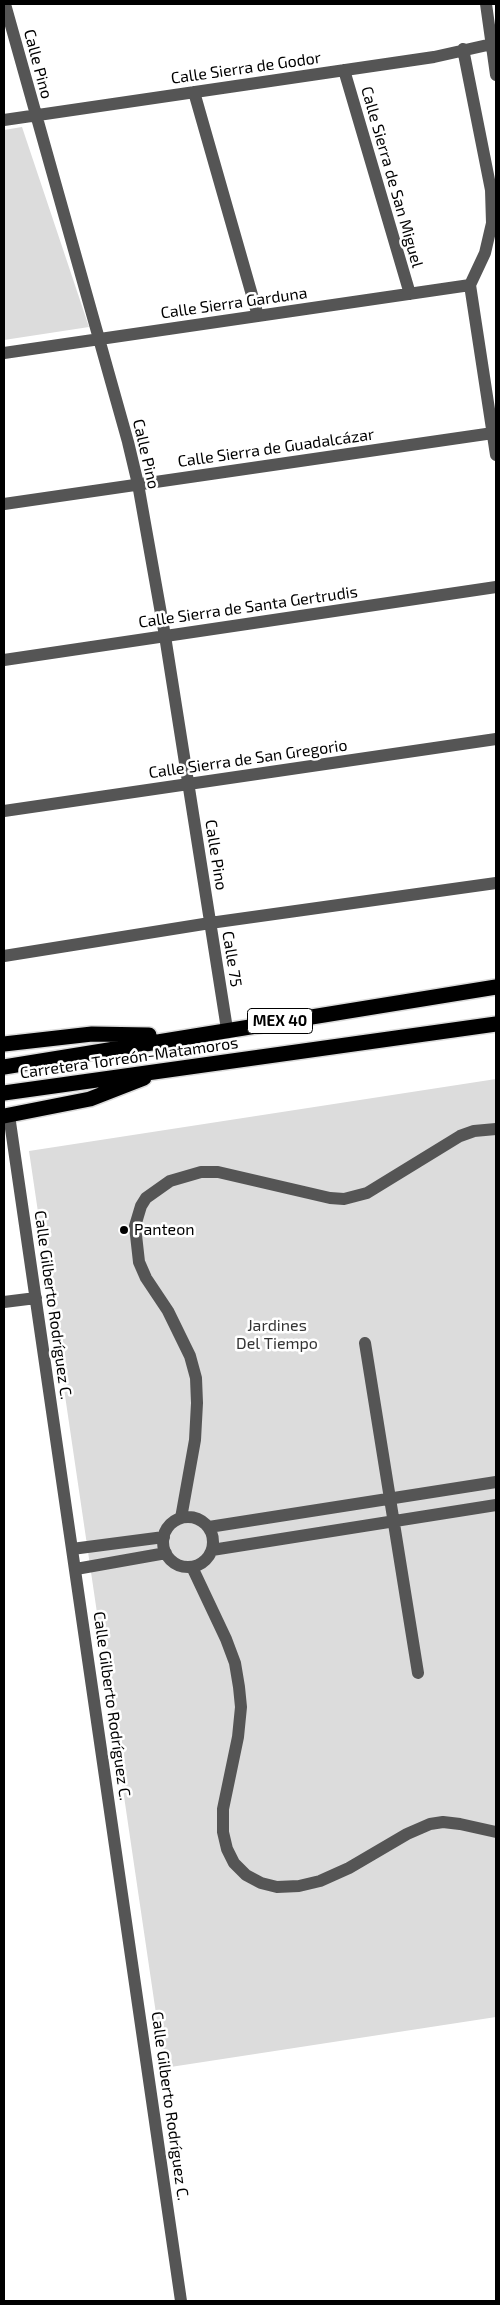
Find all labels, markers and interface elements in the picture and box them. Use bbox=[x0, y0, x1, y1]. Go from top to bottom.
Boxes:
street label: Calle Pino bbox=[19, 27, 57, 101]
street label: Calle Sierra de Godor bbox=[170, 48, 322, 88]
street label: Calle Sierra de San Miguel bbox=[357, 84, 427, 270]
street label: Calle Sierra Garduna bbox=[160, 283, 308, 323]
street label: Calle Pino bbox=[129, 417, 163, 491]
street label: Calle Sierra de Guadalcázar bbox=[177, 425, 375, 471]
street label: Calle Sierra de Santa Gertrudis bbox=[137, 582, 359, 632]
street label: Calle Sierra de San Gregorio bbox=[147, 736, 349, 782]
street label: Calle Pino bbox=[201, 818, 231, 892]
street label: Calle 75 bbox=[218, 930, 246, 988]
road number: MEX 40 bbox=[248, 1008, 312, 1034]
street label: Carretera Torreón-Matamoros bbox=[19, 1033, 239, 1083]
street label: Calle Gilberto Rodríguez C. bbox=[30, 1209, 76, 1401]
place label: Panteon bbox=[134, 1220, 195, 1240]
marker: Panteon bbox=[118, 1224, 130, 1236]
park label: Jardines Del Tiempo bbox=[236, 1316, 318, 1354]
street label: Calle Gilberto Rodríguez C. bbox=[89, 1610, 135, 1802]
street label: Calle Gilberto Rodríguez C. bbox=[147, 2010, 193, 2202]

